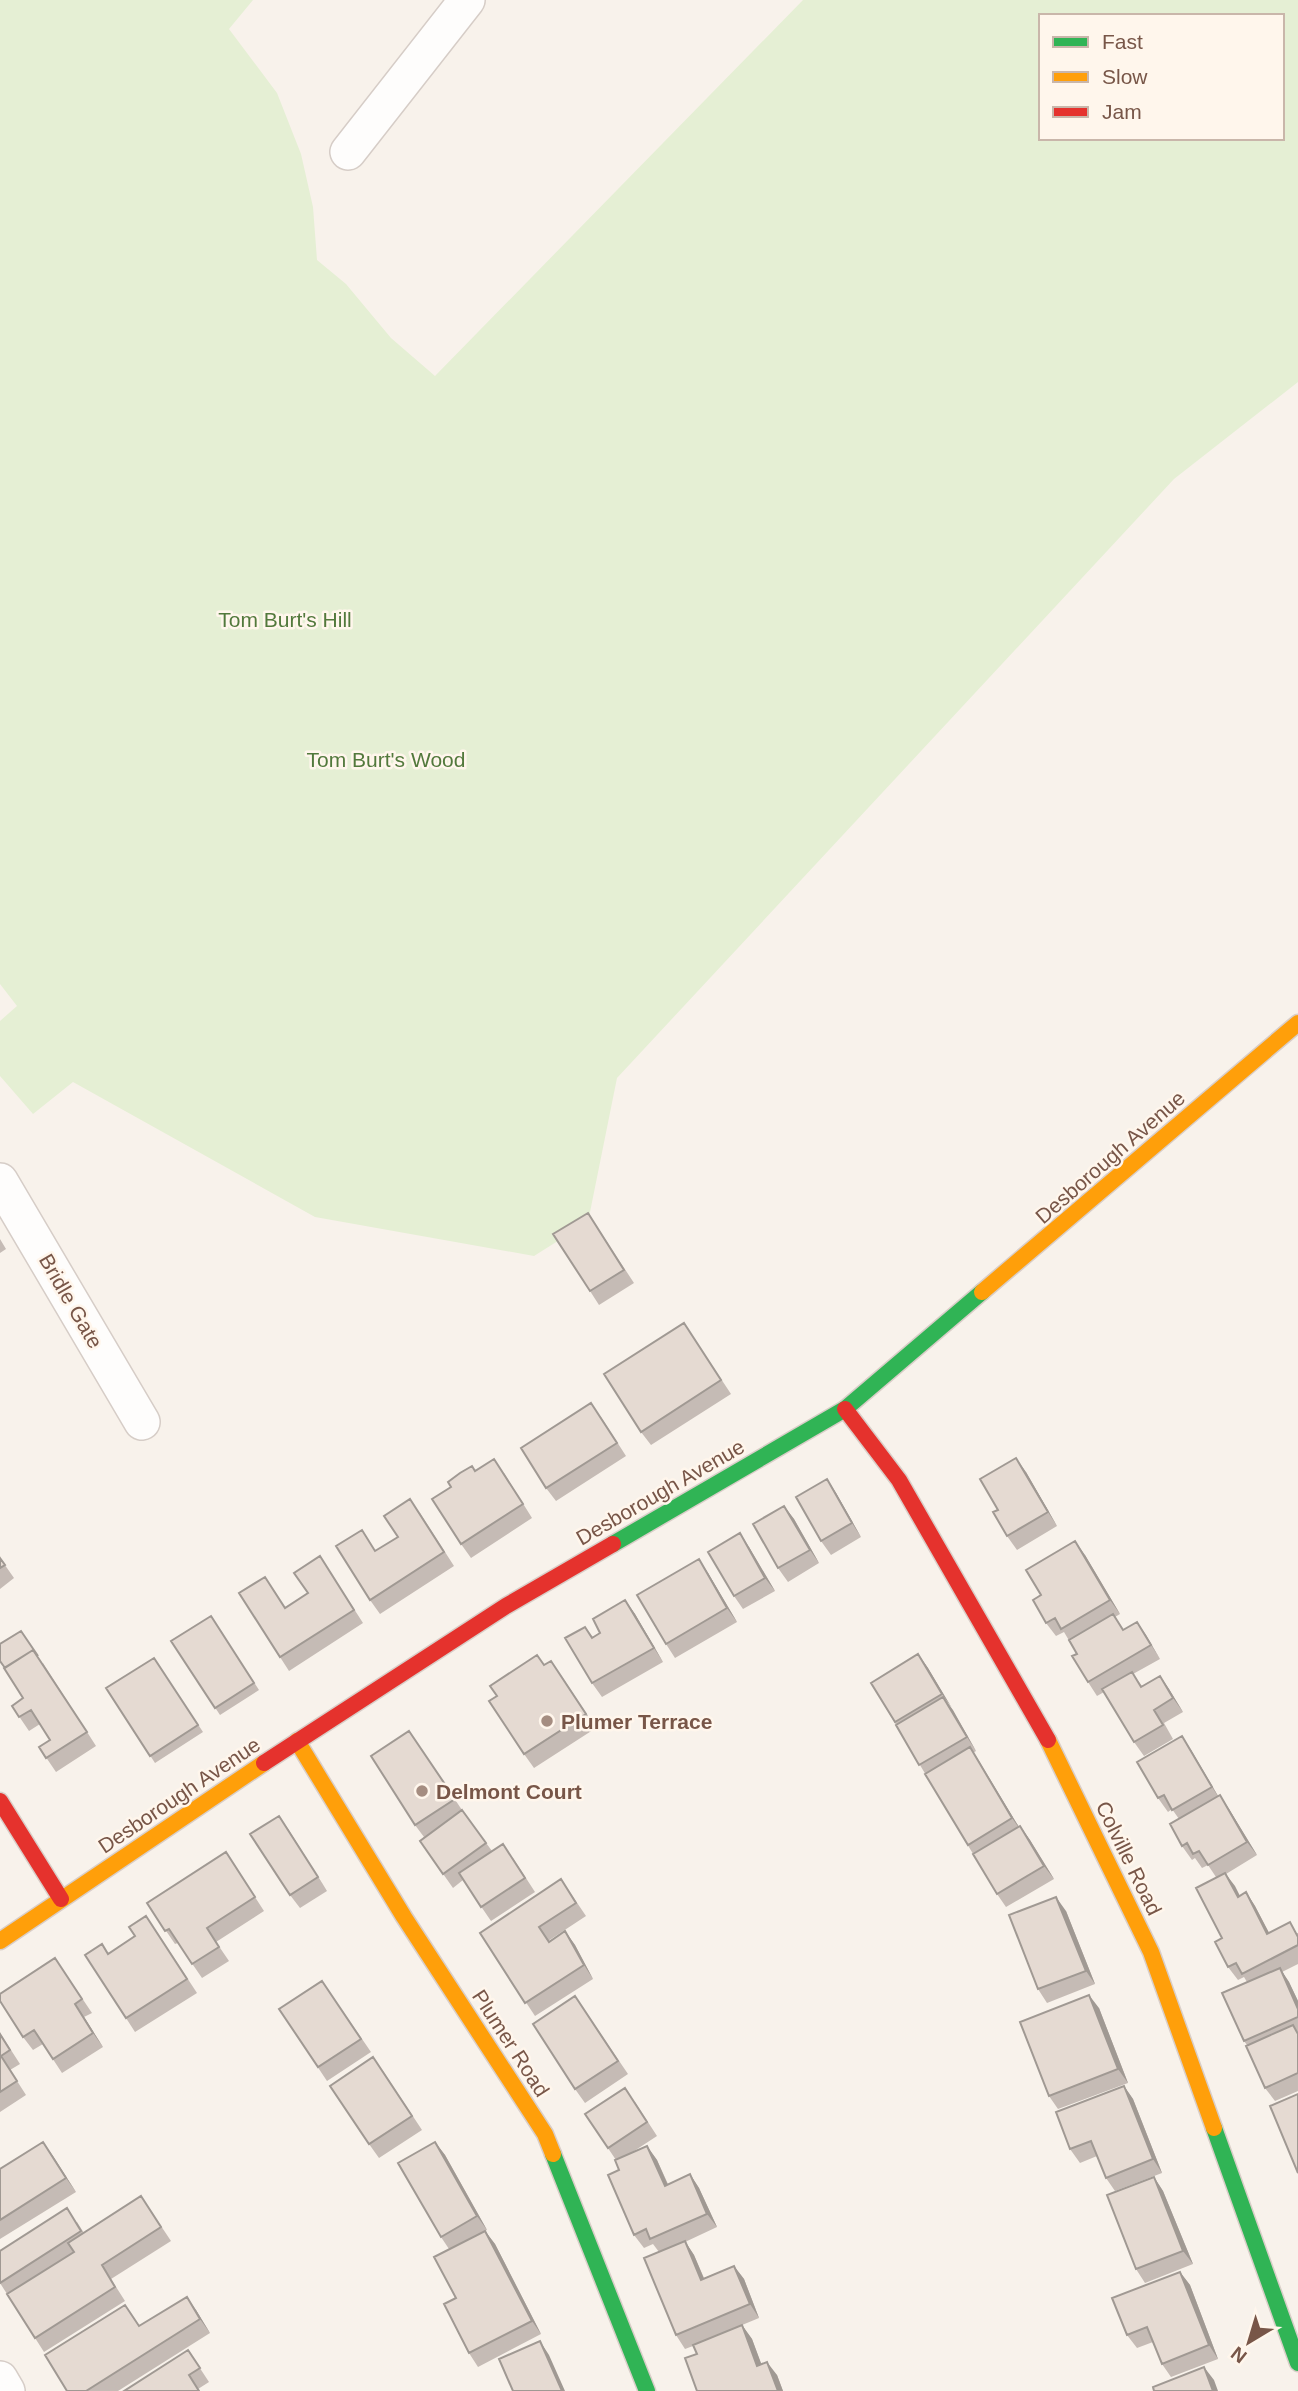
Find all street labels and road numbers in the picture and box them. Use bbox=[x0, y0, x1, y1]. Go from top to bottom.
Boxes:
street label: Desborough Avenue bbox=[1031, 1086, 1189, 1228]
street label: Bridle Gate bbox=[35, 1250, 107, 1352]
street label: Desborough Avenue bbox=[572, 1435, 748, 1549]
street label: Desborough Avenue bbox=[94, 1732, 264, 1858]
street label: Colville Road bbox=[1092, 1797, 1166, 1919]
street label: Plumer Road bbox=[468, 1985, 554, 2101]

